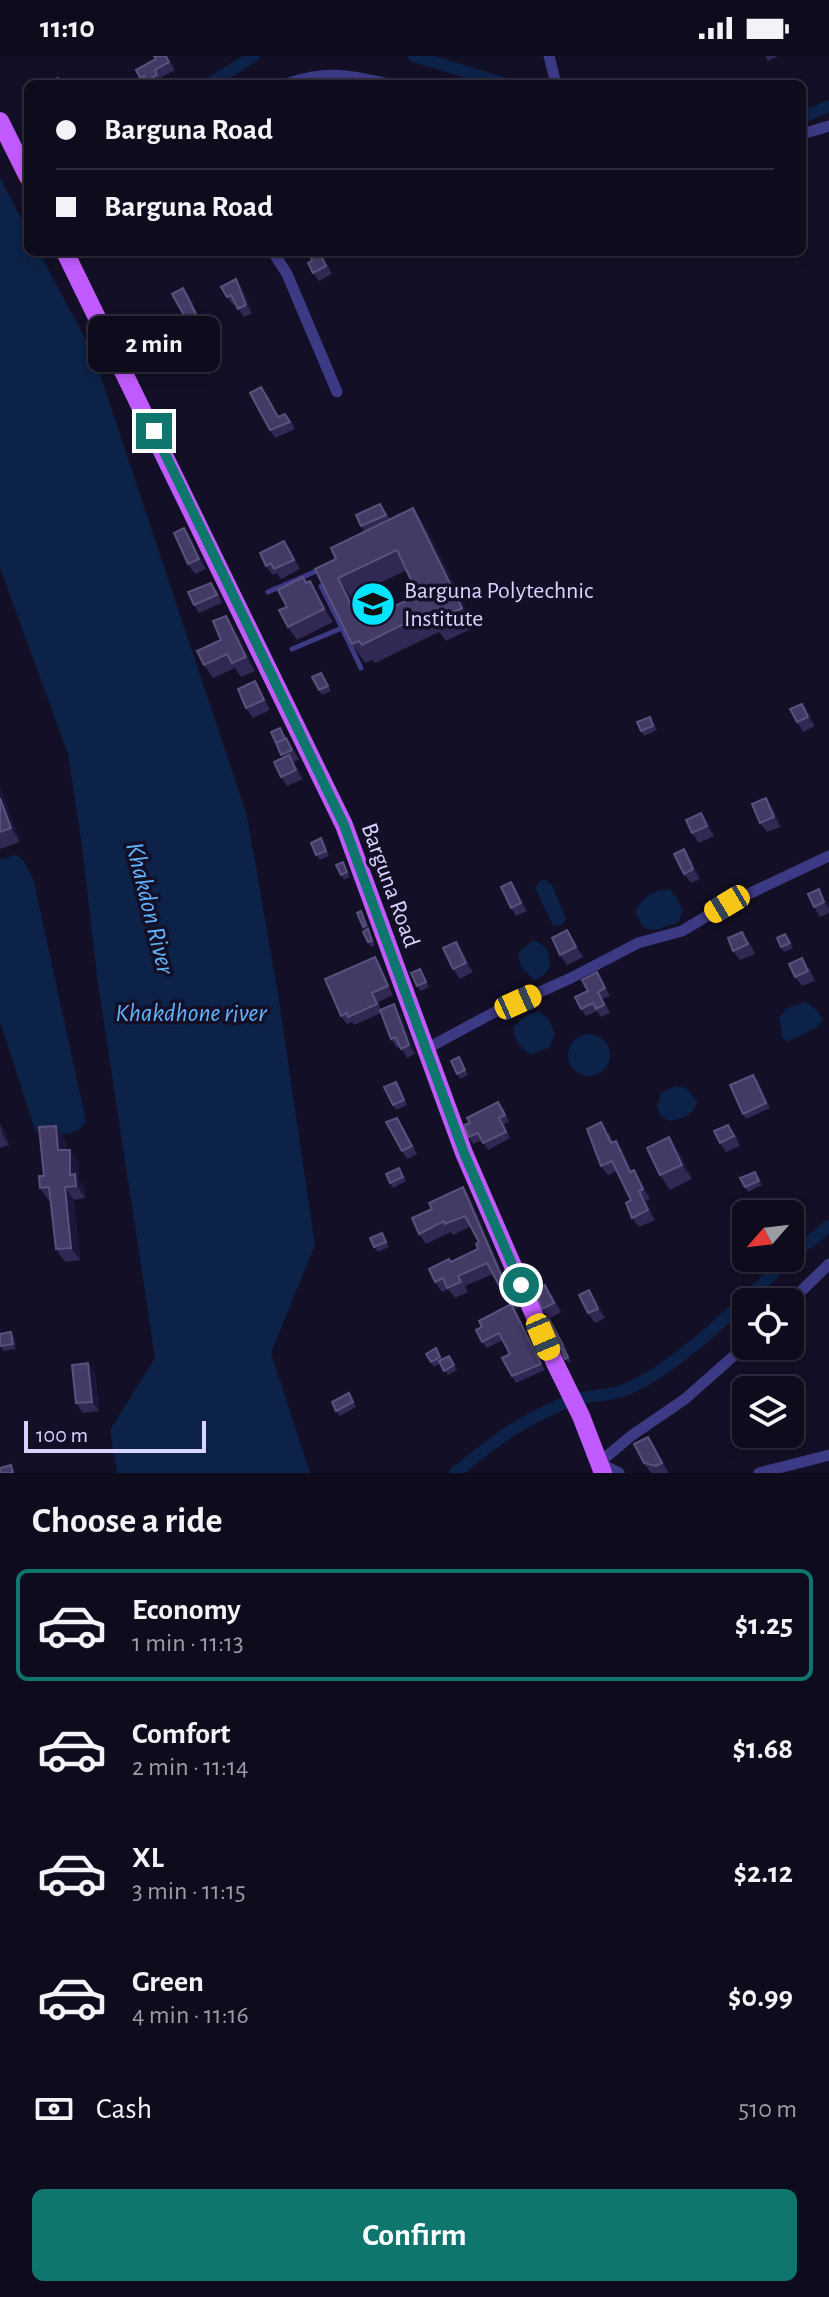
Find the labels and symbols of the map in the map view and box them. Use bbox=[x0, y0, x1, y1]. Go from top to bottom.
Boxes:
callout: 2 min bbox=[88, 315, 220, 371]
route end bbox=[136, 413, 172, 449]
place label: Barguna Polytechnic Institute bbox=[404, 579, 593, 631]
school or university icon: Barguna Polytechnic Institute bbox=[349, 580, 397, 628]
street label: Barguna Road bbox=[356, 820, 424, 951]
water label: Khakdon River bbox=[121, 840, 179, 978]
car bbox=[700, 881, 754, 927]
car bbox=[491, 981, 545, 1023]
water label: Khakdhone river bbox=[115, 1000, 268, 1026]
north arrow bbox=[732, 1200, 804, 1272]
route start bbox=[503, 1267, 539, 1303]
car bbox=[523, 1310, 563, 1364]
scale bar bbox=[24, 1417, 206, 1453]

